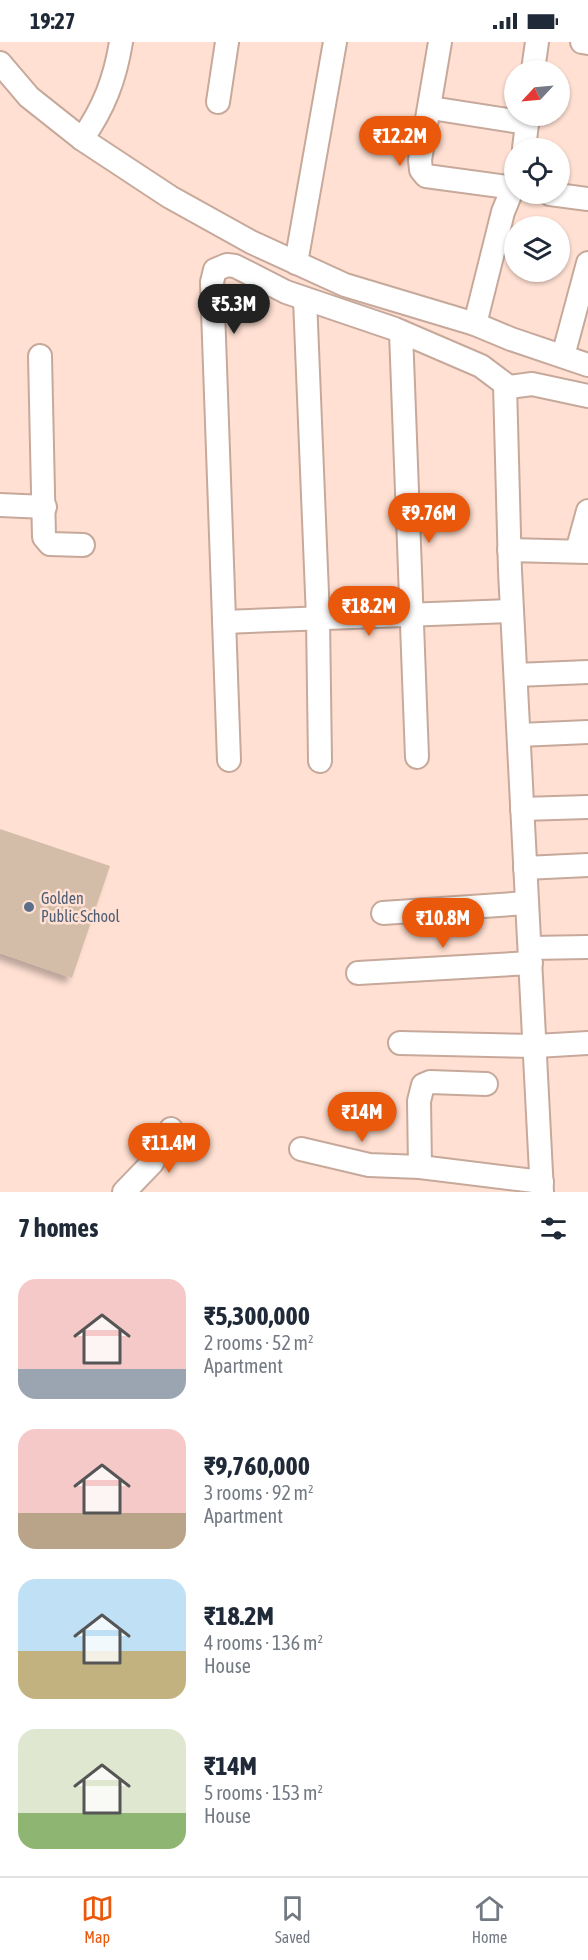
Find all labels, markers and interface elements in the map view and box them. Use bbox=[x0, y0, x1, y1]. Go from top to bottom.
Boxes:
text: 19:27 bbox=[30, 8, 75, 34]
north arrow bbox=[504, 60, 570, 126]
map controls bbox=[504, 60, 570, 282]
pin: ₹12.2M bbox=[351, 116, 449, 167]
text: ₹12.2M bbox=[373, 124, 427, 147]
button: locate bbox=[504, 138, 570, 204]
button: layers bbox=[504, 216, 570, 282]
pin: ₹5.3M bbox=[192, 284, 276, 335]
text: ₹5.3M bbox=[212, 292, 256, 315]
pin: ₹9.76M bbox=[380, 493, 478, 544]
text: ₹9.76M bbox=[402, 501, 456, 524]
pin: ₹18.2M bbox=[320, 586, 418, 637]
text: ₹18.2M bbox=[342, 594, 396, 617]
place label: Golden Public School bbox=[41, 889, 121, 925]
pin: ₹10.8M bbox=[394, 898, 492, 949]
marker: Golden Public School bbox=[22, 900, 36, 914]
text: ₹10.8M bbox=[416, 906, 470, 929]
pin: ₹14M bbox=[326, 1092, 398, 1143]
text: ₹14M bbox=[342, 1100, 382, 1123]
pin: ₹11.4M bbox=[120, 1123, 218, 1174]
text: ₹11.4M bbox=[142, 1131, 196, 1154]
icon: filters bbox=[537, 1212, 570, 1245]
text: 7 homes bbox=[18, 1213, 98, 1243]
text: ₹5,300,000 bbox=[204, 1301, 310, 1331]
icon: home bbox=[66, 1303, 138, 1375]
text: 2 rooms · 52 m² bbox=[204, 1331, 314, 1354]
text: Apartment bbox=[204, 1354, 283, 1377]
text: ₹9,760,000 bbox=[204, 1451, 310, 1481]
icon: home bbox=[66, 1453, 138, 1525]
text: 3 rooms · 92 m² bbox=[204, 1481, 314, 1504]
text: Apartment bbox=[204, 1504, 283, 1527]
text: ₹18.2M bbox=[204, 1601, 274, 1631]
icon: home bbox=[66, 1603, 138, 1675]
text: 4 rooms · 136 m² bbox=[204, 1631, 323, 1654]
text: House bbox=[204, 1654, 251, 1677]
text: ₹14M bbox=[204, 1751, 257, 1781]
icon: home bbox=[66, 1753, 138, 1825]
text: 5 rooms · 153 m² bbox=[204, 1781, 323, 1804]
text: House bbox=[204, 1804, 251, 1827]
tab: Map bbox=[81, 1892, 114, 1946]
tab: Saved bbox=[275, 1892, 310, 1946]
tab: Home bbox=[472, 1892, 507, 1946]

